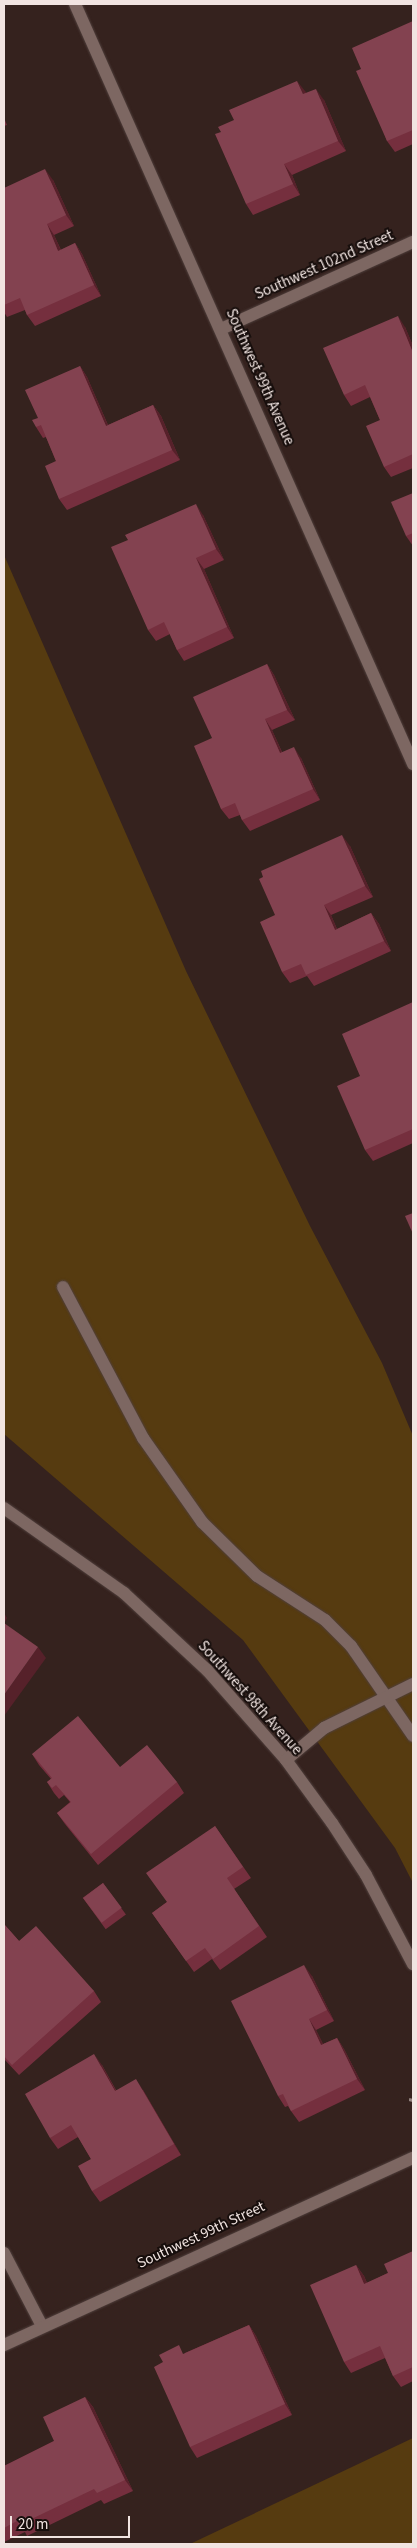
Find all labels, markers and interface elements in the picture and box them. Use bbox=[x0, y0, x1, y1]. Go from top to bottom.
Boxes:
street label: Southwest 102nd Street bbox=[252, 226, 396, 304]
street label: Southwest 99th Avenue bbox=[222, 306, 298, 448]
street label: Southwest 98th Avenue bbox=[194, 1637, 306, 1759]
street label: Southwest 99th Street bbox=[134, 2198, 268, 2272]
scale bar bbox=[12, 2506, 132, 2538]
text: 20 m bbox=[18, 2514, 48, 2535]

